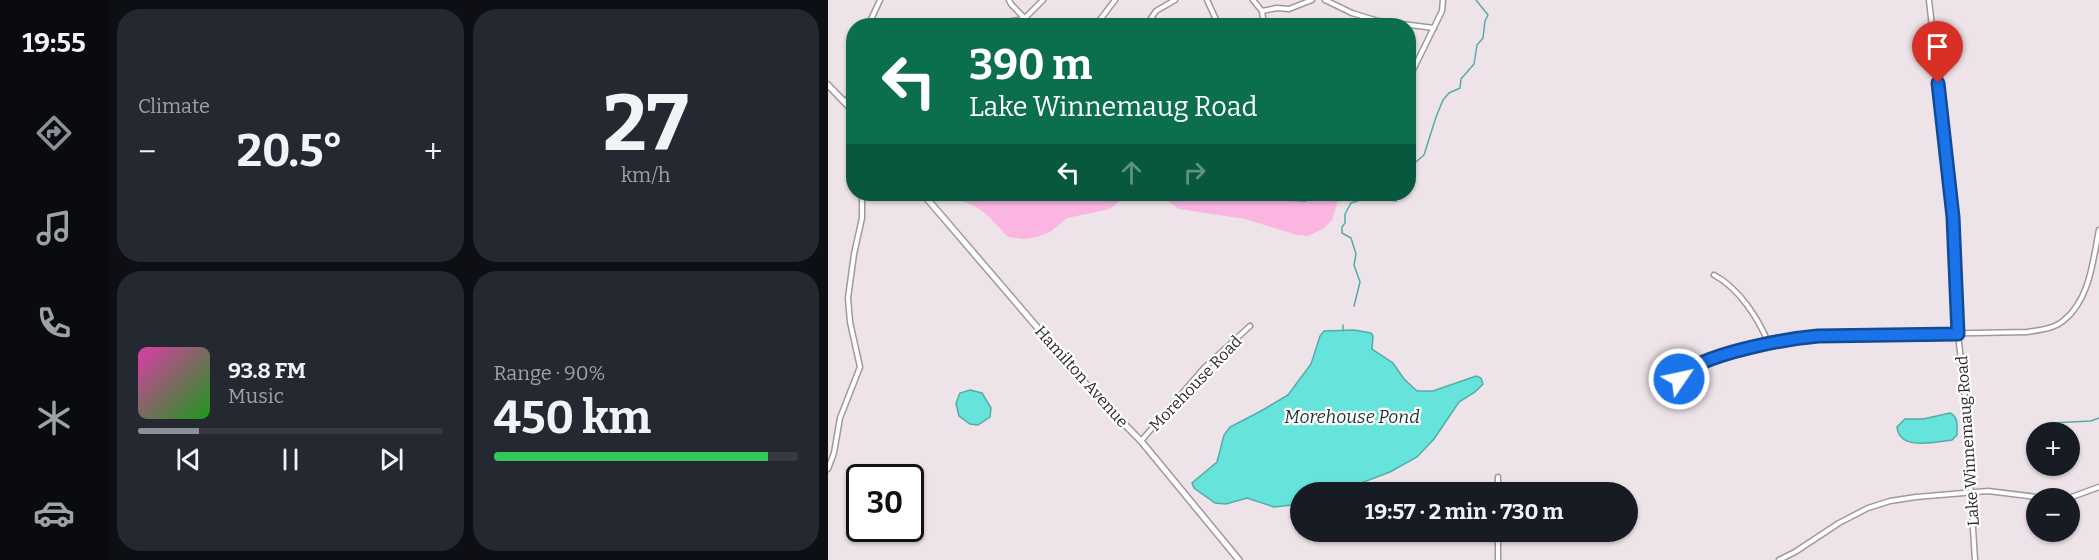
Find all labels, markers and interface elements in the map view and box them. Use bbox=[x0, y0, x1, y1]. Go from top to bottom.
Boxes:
pin bbox=[1912, 21, 1963, 83]
text: 19:55 bbox=[22, 27, 86, 59]
icon: arrive bbox=[1921, 30, 1954, 63]
text: 390 m bbox=[969, 40, 1092, 90]
icon: left bbox=[870, 42, 948, 120]
text: 27 bbox=[603, 77, 689, 171]
text: Lake Winnemaug Road bbox=[969, 91, 1258, 123]
text: Climate bbox=[138, 94, 210, 118]
icon: directions bbox=[33, 112, 75, 154]
text: 20.5° bbox=[237, 124, 343, 178]
text: − bbox=[138, 132, 156, 172]
text: + bbox=[424, 132, 443, 172]
icon: left bbox=[1052, 156, 1085, 189]
icon: ahead bbox=[1115, 156, 1148, 189]
icon: right bbox=[1178, 156, 1211, 189]
text: km/h bbox=[621, 163, 671, 187]
icon: music bbox=[33, 207, 75, 249]
icon: phone bbox=[33, 302, 75, 344]
street label: Hamilton Avenue bbox=[1031, 322, 1132, 431]
street label: Morehouse Road bbox=[1145, 331, 1246, 435]
position arrow bbox=[1647, 347, 1711, 411]
street label: Lake Winnemaug Road bbox=[1952, 355, 1983, 527]
text: 93.8 FM bbox=[228, 357, 306, 384]
text: Range · 90% bbox=[494, 361, 605, 385]
text: Music bbox=[228, 384, 284, 408]
text: 450 km bbox=[494, 391, 651, 445]
icon: climate bbox=[33, 397, 75, 439]
water label: Morehouse Pond bbox=[1284, 406, 1420, 428]
map controls bbox=[2026, 422, 2080, 542]
button: + bbox=[2026, 422, 2080, 476]
icon: previous bbox=[172, 443, 205, 476]
icon: pause bbox=[274, 443, 307, 476]
icon: next bbox=[375, 443, 408, 476]
speed limit sign: 30 bbox=[846, 464, 924, 542]
button: − bbox=[2026, 488, 2080, 542]
icon: car bbox=[33, 492, 75, 534]
text: 19:57 · 2 min · 730 m bbox=[1365, 498, 1563, 525]

